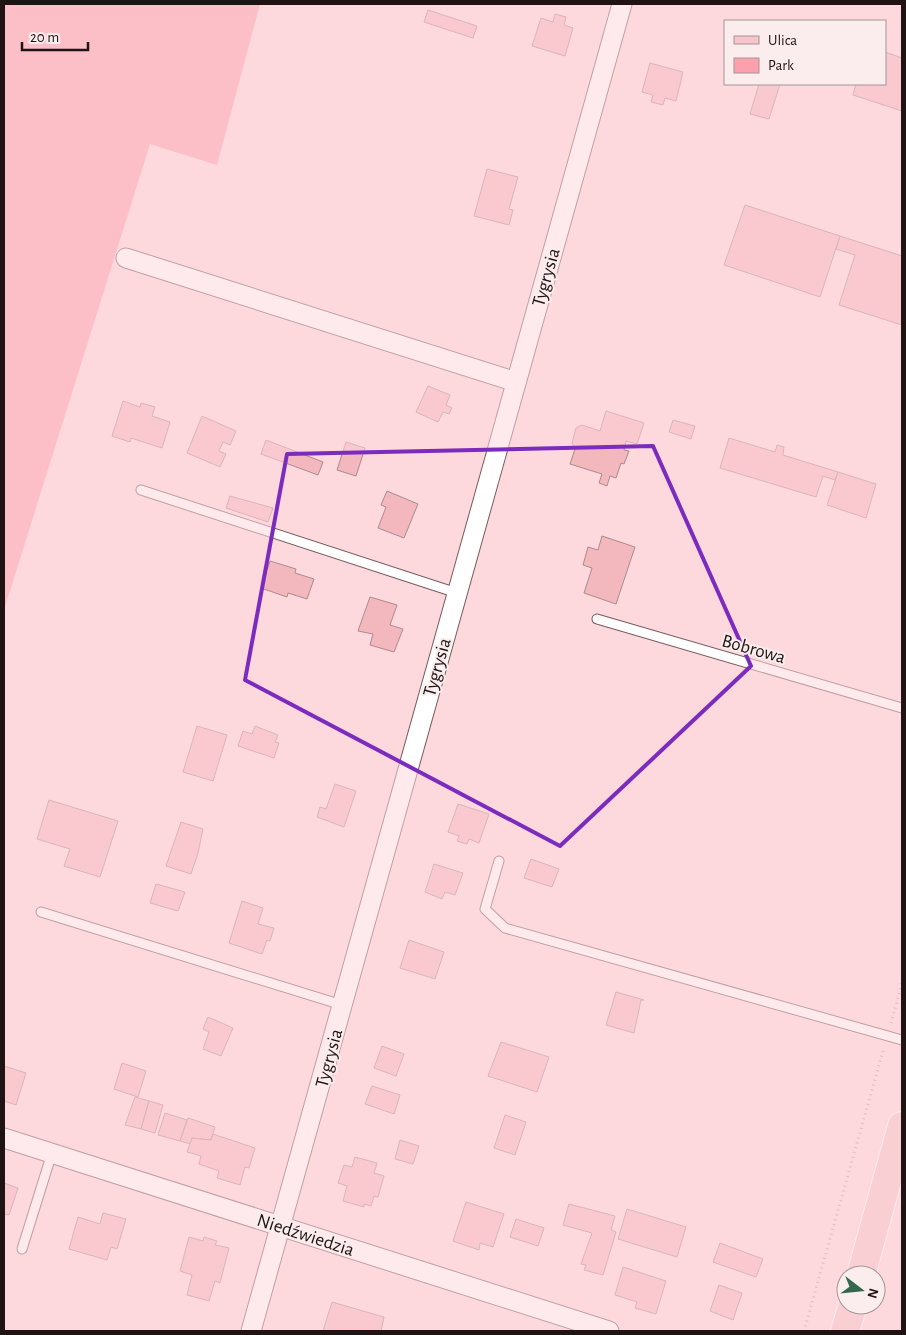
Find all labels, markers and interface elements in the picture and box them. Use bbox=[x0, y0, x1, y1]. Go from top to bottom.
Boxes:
scale bar bbox=[22, 20, 89, 52]
legend bbox=[724, 20, 886, 85]
text: 20 m bbox=[30, 30, 59, 45]
text: Ulica bbox=[768, 33, 797, 48]
text: Park bbox=[768, 58, 794, 73]
street label: Tygrysia bbox=[529, 246, 564, 309]
street label: Bobrowa bbox=[720, 631, 788, 668]
street label: Tygrysia bbox=[420, 636, 455, 699]
street label: Tygrysia bbox=[313, 1027, 346, 1090]
street label: Niedźwiedzia bbox=[254, 1211, 357, 1260]
north arrow bbox=[836, 1265, 886, 1315]
text: N bbox=[864, 1287, 881, 1300]

